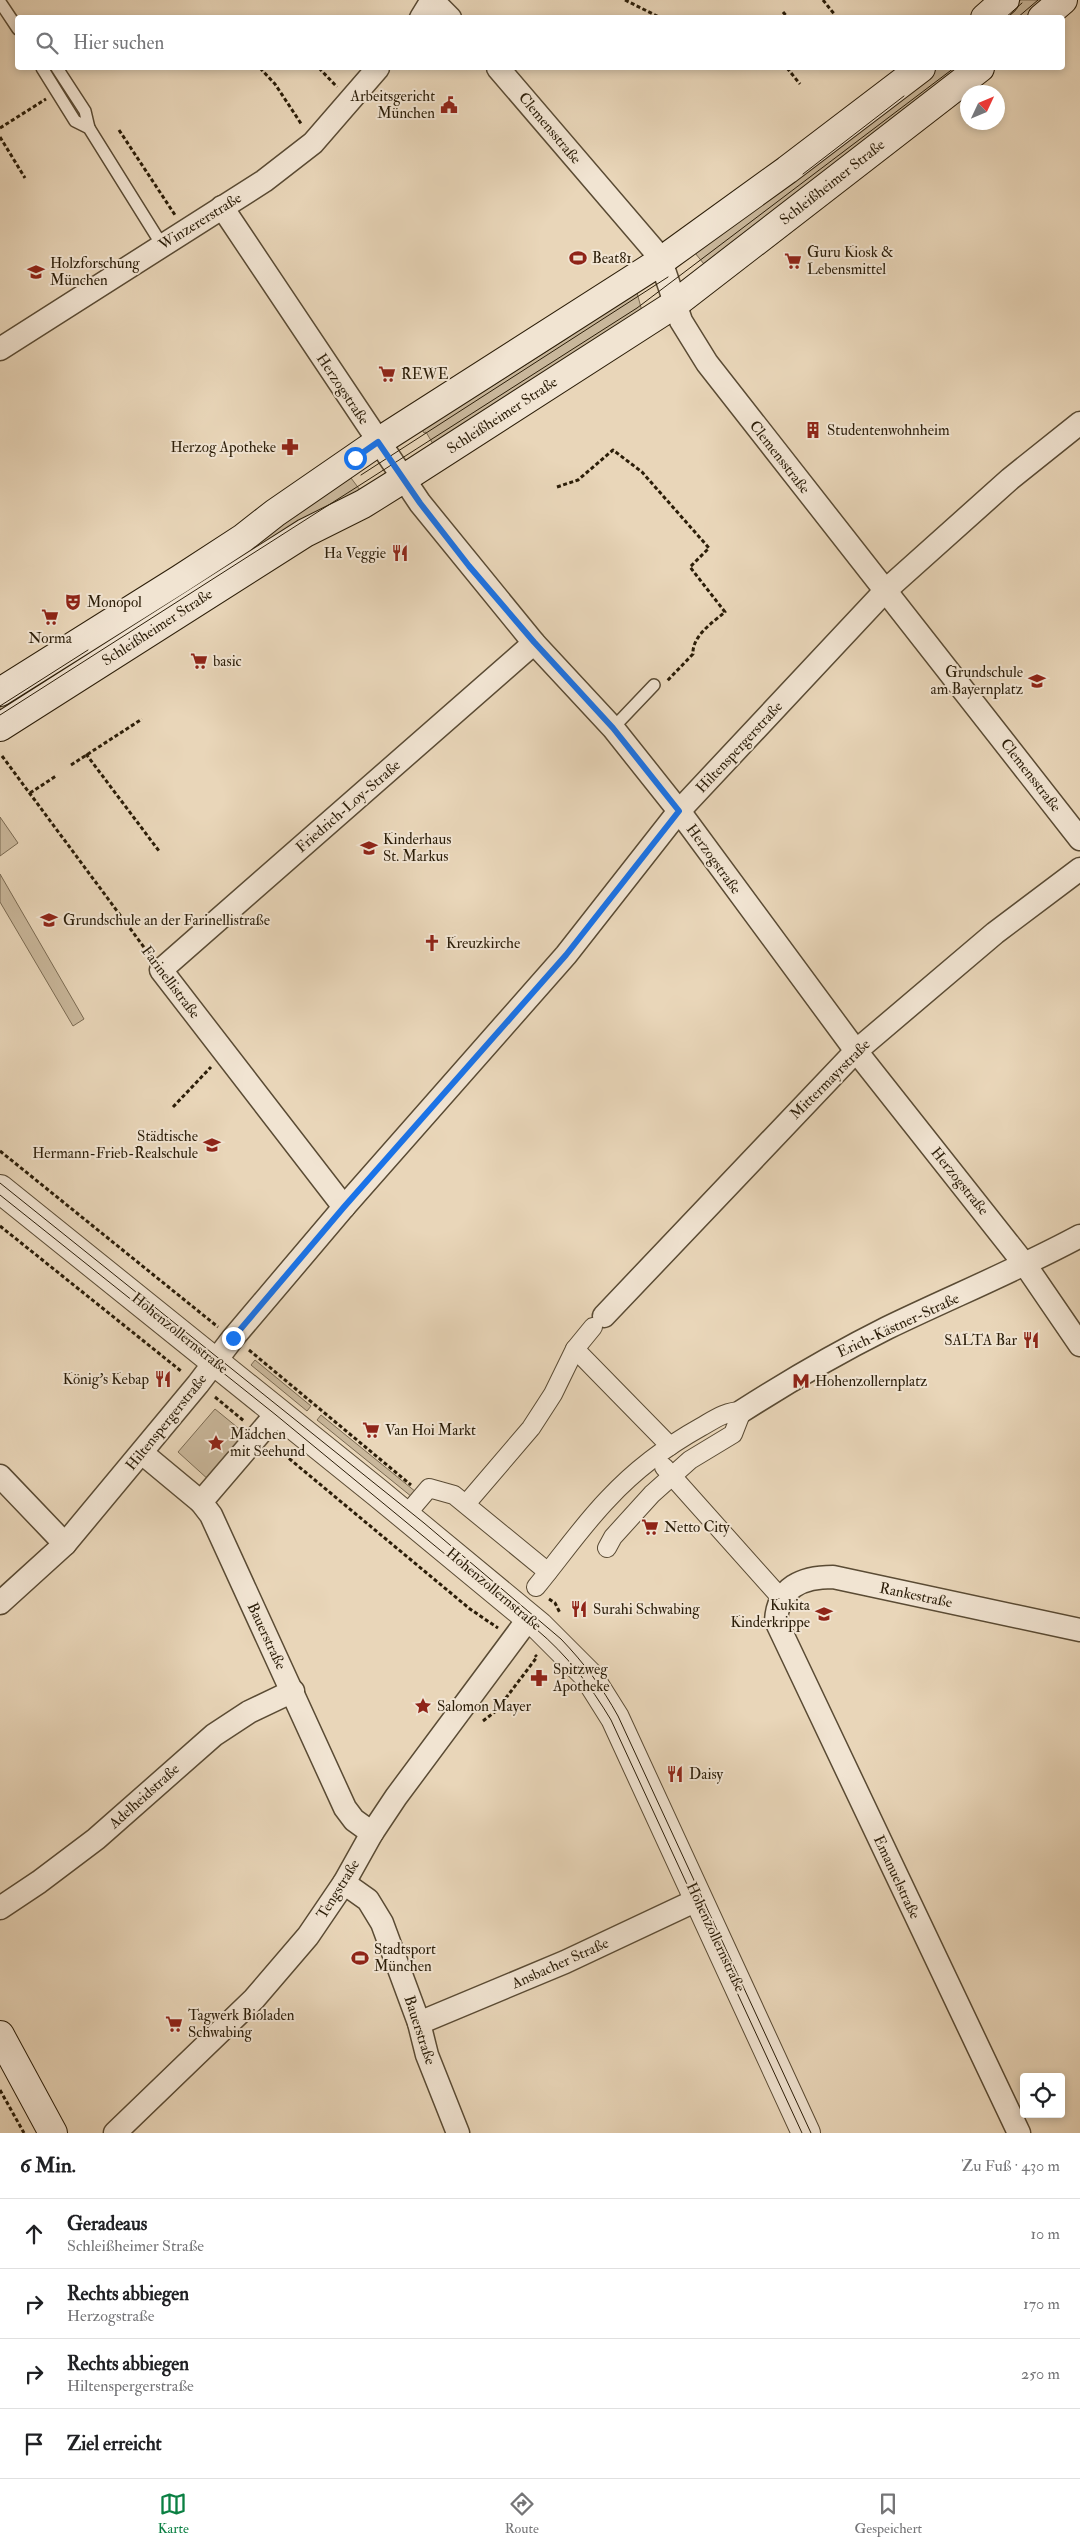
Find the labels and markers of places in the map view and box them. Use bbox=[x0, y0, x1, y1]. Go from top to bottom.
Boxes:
place label: Arbeitsgericht München bbox=[350, 87, 435, 123]
public building icon: Arbeitsgericht München bbox=[439, 95, 459, 115]
place label: Guru Kiosk & Lebensmittel bbox=[807, 243, 894, 279]
sports icon: Beat81 bbox=[568, 248, 588, 268]
place label: Beat81 bbox=[592, 249, 632, 268]
supermarket icon: Guru Kiosk & Lebensmittel bbox=[783, 251, 803, 271]
place label: Holzforschung München bbox=[50, 254, 140, 290]
school or university icon: Holzforschung München bbox=[26, 262, 46, 282]
supermarket icon: REWE bbox=[377, 364, 397, 384]
place label: REWE bbox=[401, 365, 449, 384]
building icon: Studentenwohnheim bbox=[803, 420, 823, 440]
place label: Studentenwohnheim bbox=[827, 421, 950, 440]
pharmacy icon: Herzog Apotheke bbox=[280, 437, 300, 457]
place label: Herzog Apotheke bbox=[170, 438, 276, 458]
restaurant icon: Ha Veggie bbox=[390, 543, 410, 563]
place label: Ha Veggie bbox=[324, 544, 386, 563]
theatre icon: Monopol bbox=[63, 592, 83, 612]
place label: Monopol bbox=[87, 593, 142, 613]
supermarket icon: Norma bbox=[40, 607, 60, 627]
place label: Norma bbox=[28, 629, 73, 648]
supermarket icon: basic bbox=[189, 651, 209, 671]
place label: basic bbox=[213, 652, 242, 671]
place label: Grundschule am Bayernplatz bbox=[931, 663, 1023, 700]
school or university icon: Grundschule am Bayernplatz bbox=[1027, 671, 1047, 691]
place label: Kinderhaus St. Markus bbox=[383, 830, 451, 866]
school or university icon: Kinderhaus St. Markus bbox=[359, 838, 379, 858]
school or university icon: Grundschule an der Farinellistraße bbox=[39, 910, 59, 930]
place label: Grundschule an der Farinellistraße bbox=[63, 911, 270, 930]
church icon: Kreuzkirche bbox=[422, 933, 442, 953]
place label: Kreuzkirche bbox=[446, 934, 520, 953]
place label: Städtische Hermann-Frieb-Realschule bbox=[32, 1127, 198, 1163]
school or university icon: Städtische Hermann-Frieb-Realschule bbox=[202, 1135, 222, 1155]
restaurant icon: SALTA Bar bbox=[1021, 1330, 1041, 1350]
place label: SALTA Bar bbox=[944, 1331, 1017, 1350]
restaurant icon: König’s Kebap bbox=[153, 1369, 173, 1389]
place label: König’s Kebap bbox=[63, 1370, 149, 1390]
metro station icon: Hohenzollernplatz bbox=[791, 1371, 811, 1391]
place label: Hohenzollernplatz bbox=[815, 1372, 927, 1392]
supermarket icon: Van Hoi Markt bbox=[361, 1420, 381, 1440]
place label: Van Hoi Markt bbox=[385, 1421, 476, 1440]
place label: Mädchen mit Seehund bbox=[230, 1425, 306, 1461]
place icon: Mädchen mit Seehund bbox=[206, 1433, 226, 1453]
supermarket icon: Netto City bbox=[640, 1517, 660, 1537]
place label: Netto City bbox=[664, 1518, 730, 1537]
place label: Kukita Kinderkrippe bbox=[730, 1596, 811, 1633]
restaurant icon: Surahi Schwabing bbox=[569, 1599, 589, 1619]
place label: Surahi Schwabing bbox=[593, 1600, 700, 1619]
school or university icon: Kukita Kinderkrippe bbox=[814, 1604, 834, 1624]
place label: Spitzweg Apotheke bbox=[552, 1660, 610, 1697]
pharmacy icon: Spitzweg Apotheke bbox=[529, 1668, 549, 1688]
place icon: Salomon Mayer bbox=[413, 1696, 433, 1716]
place label: Salomon Mayer bbox=[437, 1697, 531, 1716]
restaurant icon: Daisy bbox=[665, 1764, 685, 1784]
place label: Daisy bbox=[689, 1765, 724, 1784]
place label: Stadtsport München bbox=[374, 1940, 436, 1976]
sports icon: Stadtsport München bbox=[350, 1948, 370, 1968]
place label: Tagwerk Bioladen Schwabing bbox=[188, 2006, 295, 2042]
supermarket icon: Tagwerk Bioladen Schwabing bbox=[164, 2014, 184, 2034]

